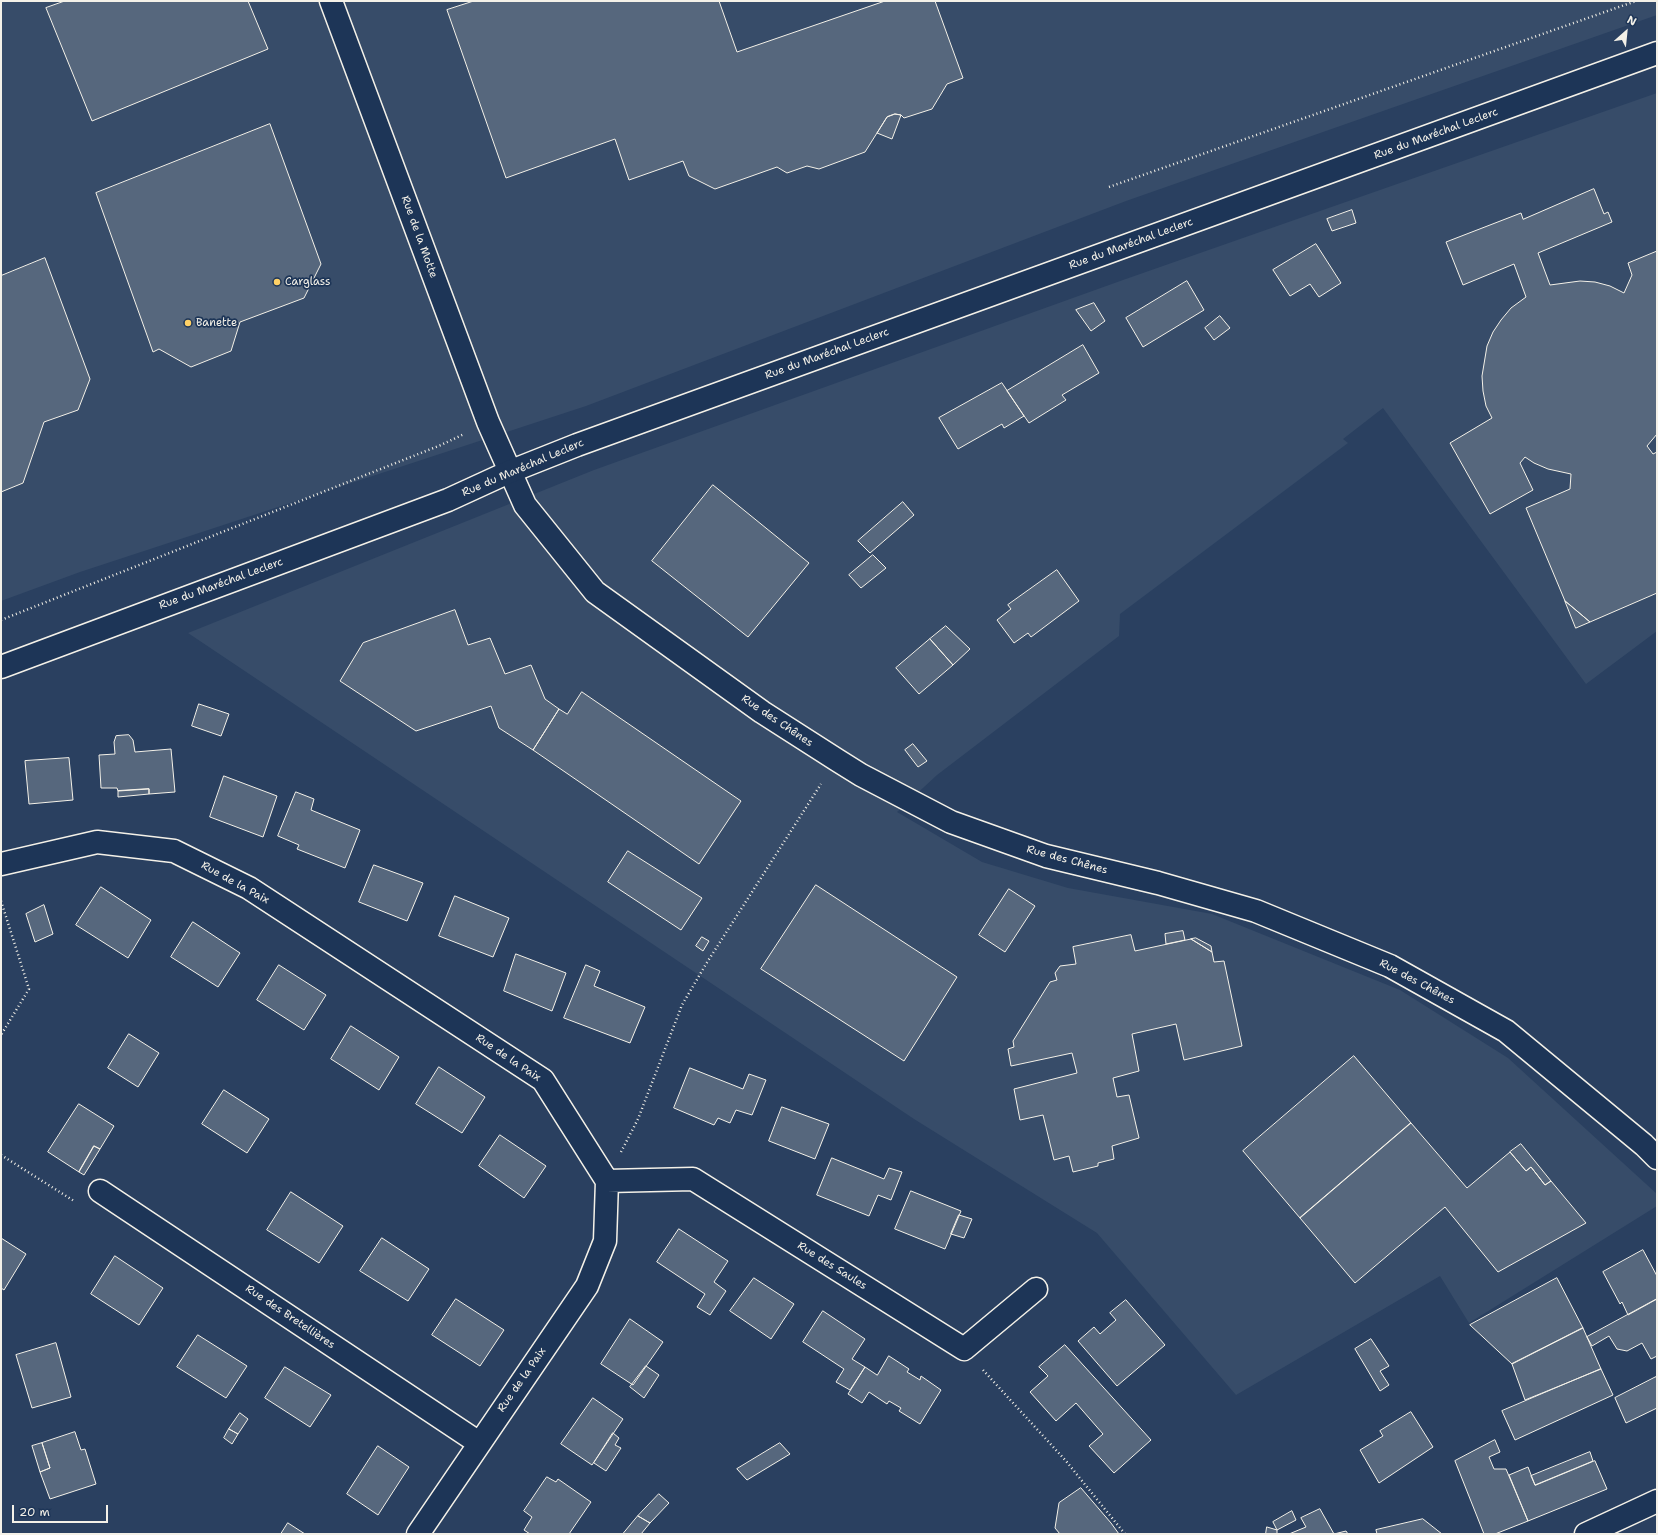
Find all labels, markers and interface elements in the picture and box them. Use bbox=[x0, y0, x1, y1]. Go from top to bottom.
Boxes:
north arrow bbox=[1606, 12, 1646, 52]
text: N bbox=[1624, 12, 1639, 30]
street label: Rue du Maréchal Leclerc bbox=[1372, 105, 1500, 163]
street label: Rue de la Motte bbox=[398, 194, 440, 280]
street label: Rue du Maréchal Leclerc bbox=[1067, 215, 1195, 273]
place label: Carglass bbox=[285, 275, 330, 289]
marker: Carglass bbox=[272, 277, 282, 287]
place label: Banette bbox=[196, 316, 237, 330]
marker: Banette bbox=[183, 318, 193, 328]
street label: Rue du Maréchal Leclerc bbox=[763, 325, 891, 383]
street label: Rue du Maréchal Leclerc bbox=[460, 436, 586, 500]
street label: Rue du Maréchal Leclerc bbox=[157, 555, 285, 613]
street label: Rue des Chênes bbox=[739, 692, 815, 750]
street label: Rue des Chênes bbox=[1025, 843, 1109, 877]
street label: Rue de la Paix bbox=[199, 859, 271, 907]
street label: Rue des Chênes bbox=[1377, 957, 1457, 1007]
street label: Rue de la Paix bbox=[473, 1031, 543, 1085]
street label: Rue des Saules bbox=[795, 1239, 869, 1293]
street label: Rue des Bretellières bbox=[243, 1282, 337, 1352]
street label: Rue de la Paix bbox=[495, 1345, 549, 1415]
scale bar bbox=[14, 1497, 110, 1523]
text: 20 m bbox=[19, 1504, 50, 1520]

